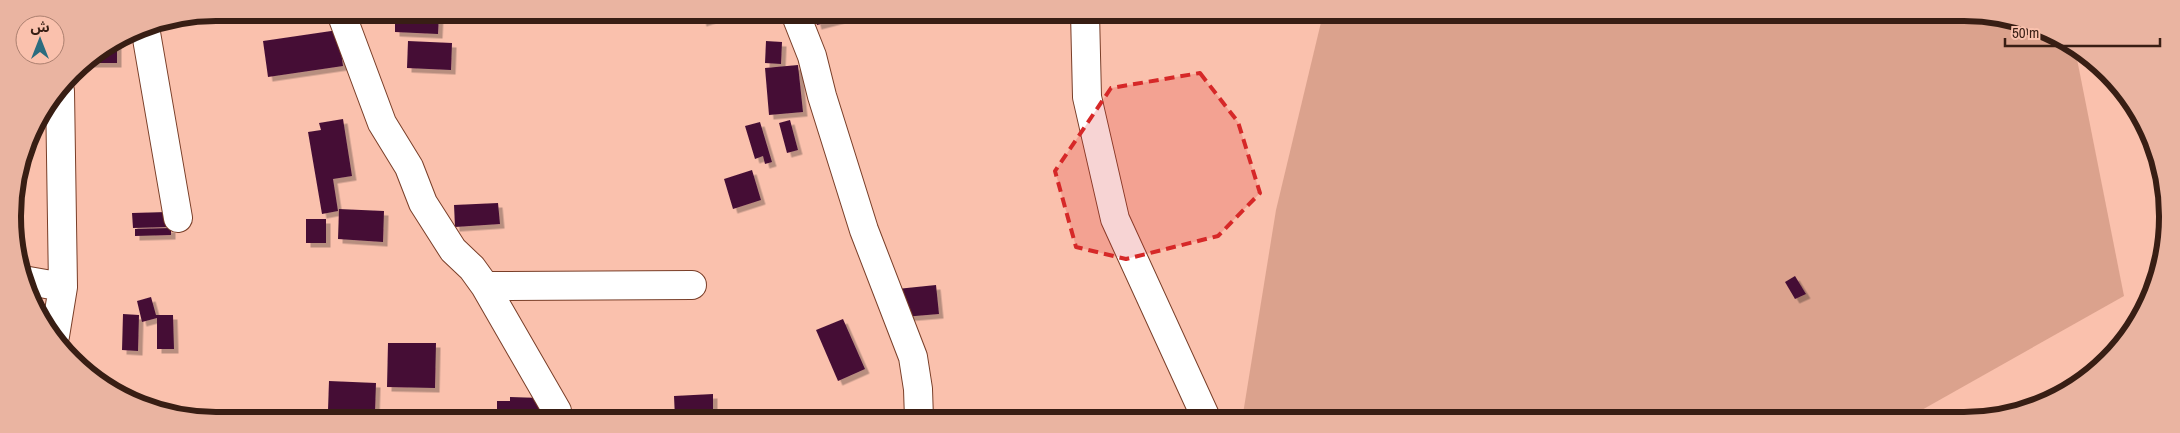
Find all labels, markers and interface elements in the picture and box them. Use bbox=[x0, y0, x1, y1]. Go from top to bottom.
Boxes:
north arrow bbox=[15, 15, 65, 65]
scale bar bbox=[2005, 15, 2160, 47]
text: ش bbox=[30, 18, 50, 36]
text: 50 m bbox=[2012, 22, 2039, 43]

